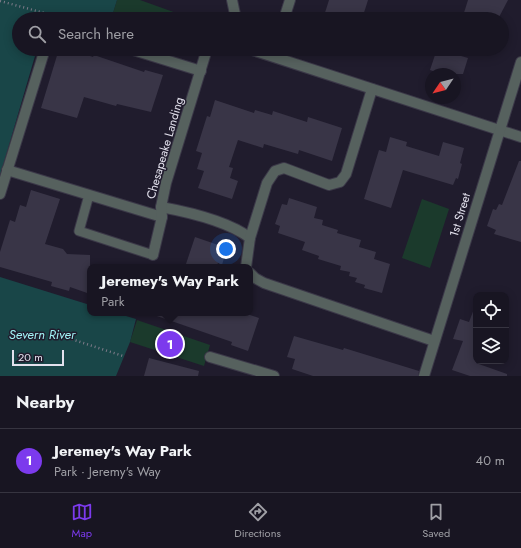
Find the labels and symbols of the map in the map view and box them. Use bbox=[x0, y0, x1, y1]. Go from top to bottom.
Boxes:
north arrow bbox=[425, 68, 461, 104]
street label: Chesapeake Landing bbox=[142, 95, 188, 201]
street label: 1st Street bbox=[445, 191, 475, 239]
your location bbox=[216, 239, 236, 259]
water label: Severn River bbox=[9, 325, 76, 344]
pin: 1 bbox=[157, 329, 183, 359]
scale bar bbox=[12, 348, 64, 367]

